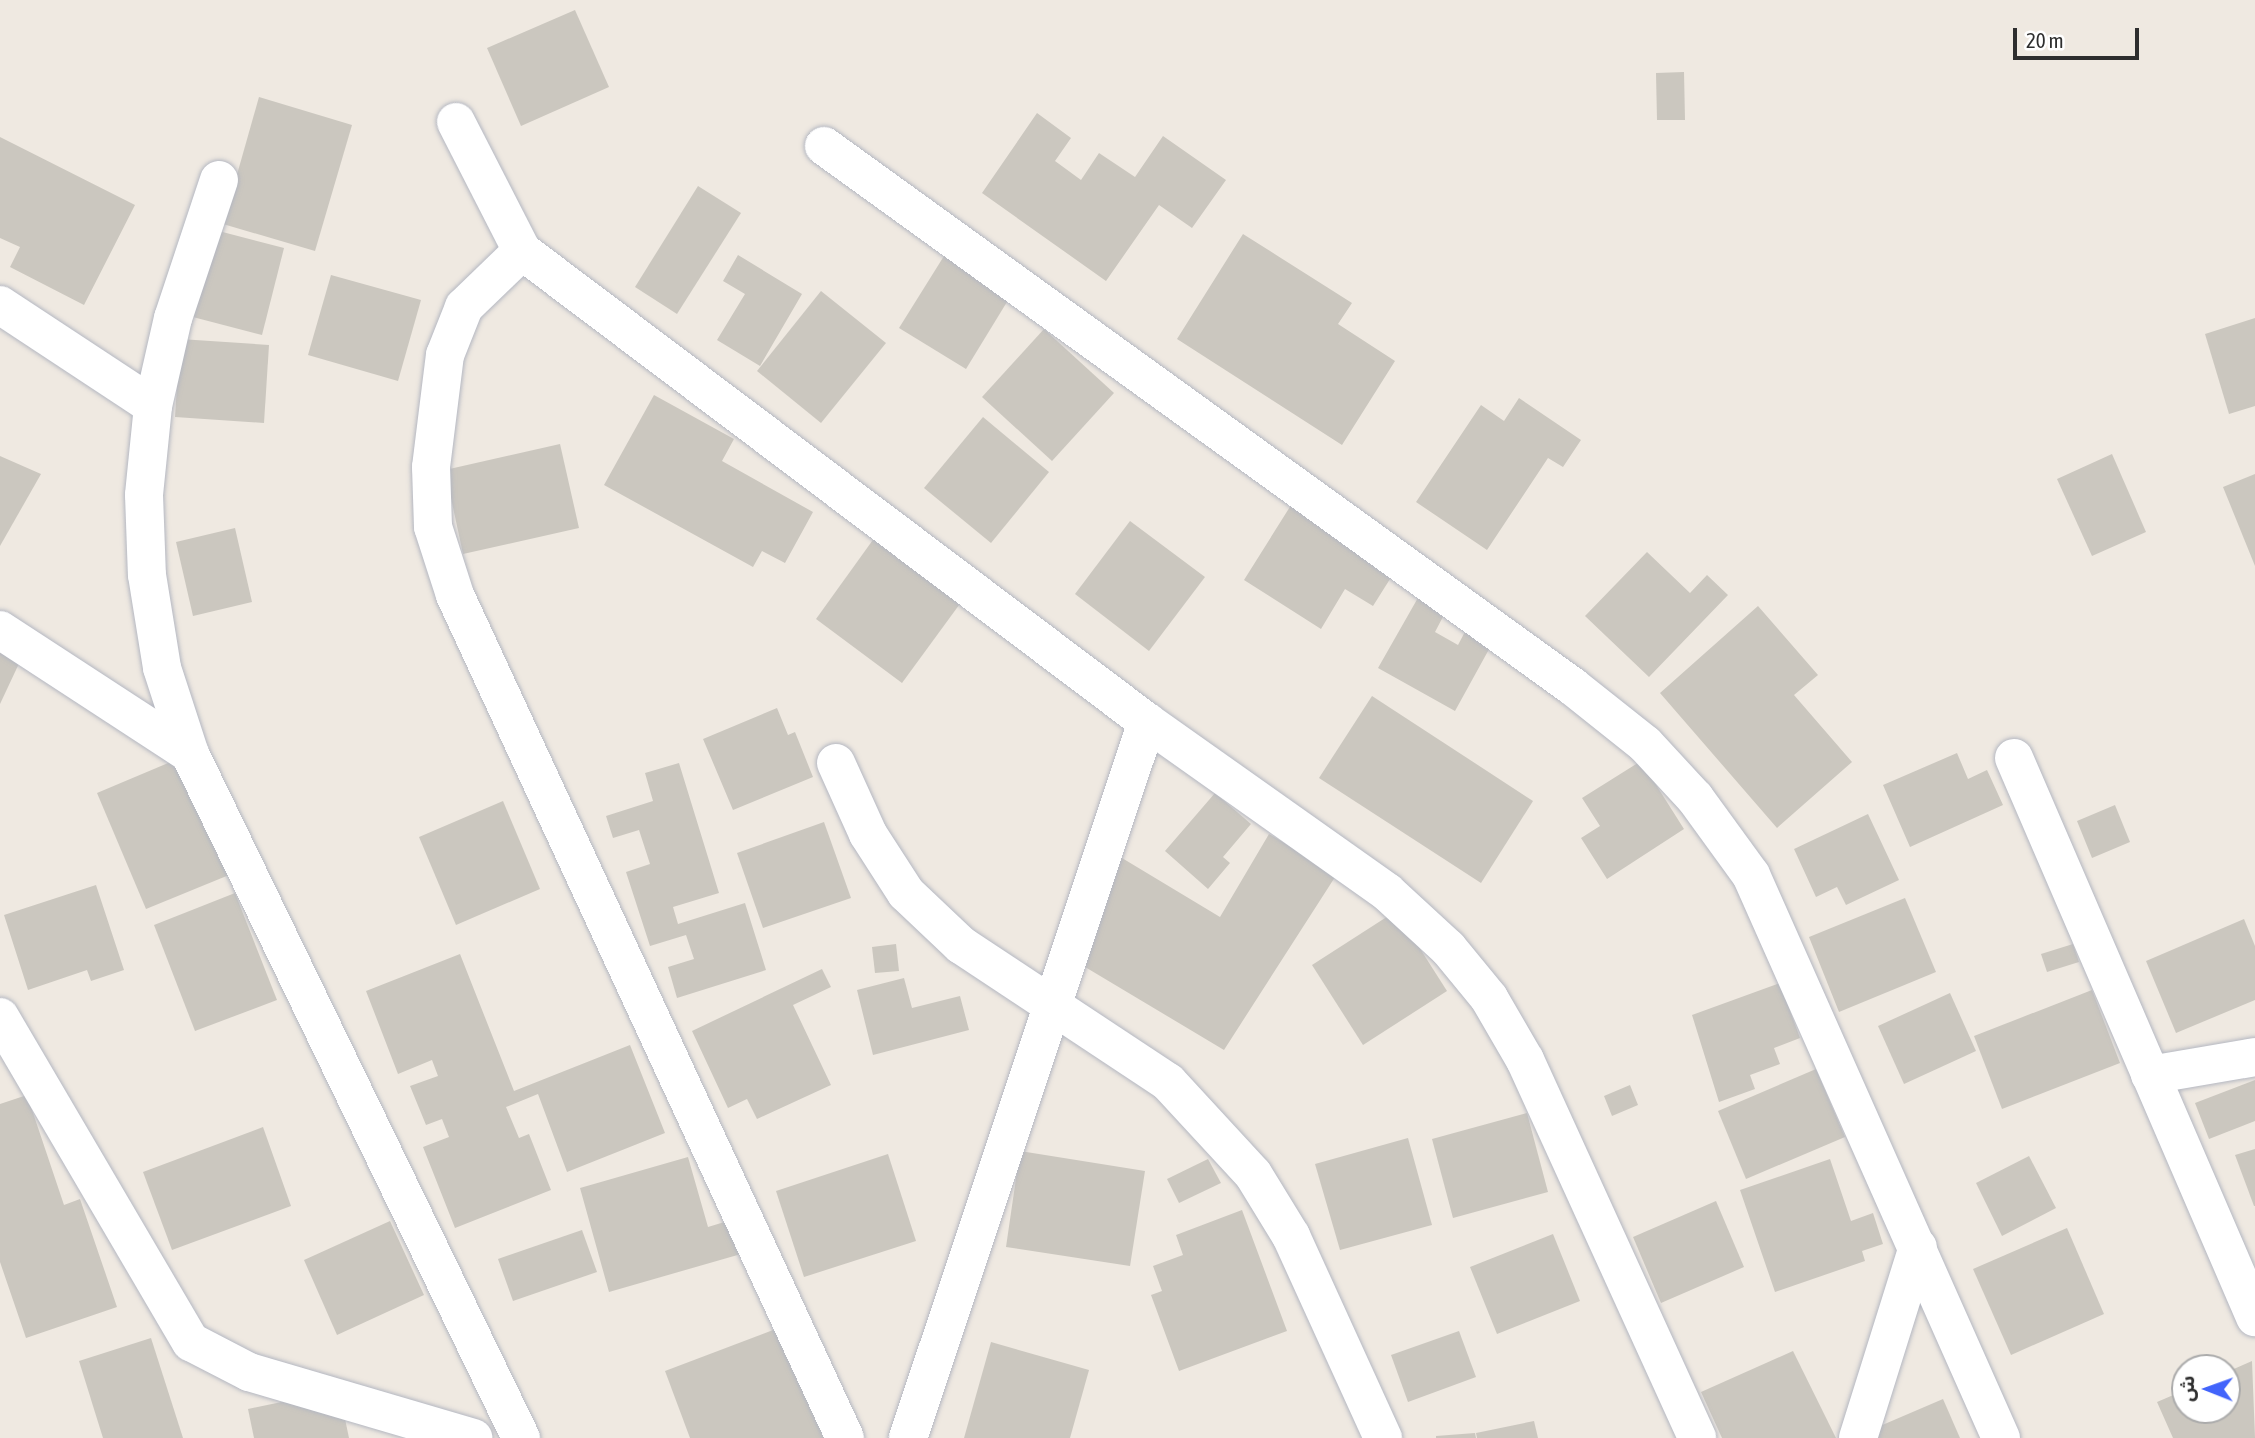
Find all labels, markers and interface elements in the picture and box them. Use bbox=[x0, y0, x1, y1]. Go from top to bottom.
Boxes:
scale bar bbox=[2017, 14, 2143, 58]
text: 20 m bbox=[2026, 28, 2064, 52]
north arrow bbox=[2171, 1354, 2241, 1424]
text: ش bbox=[2176, 1375, 2198, 1402]

